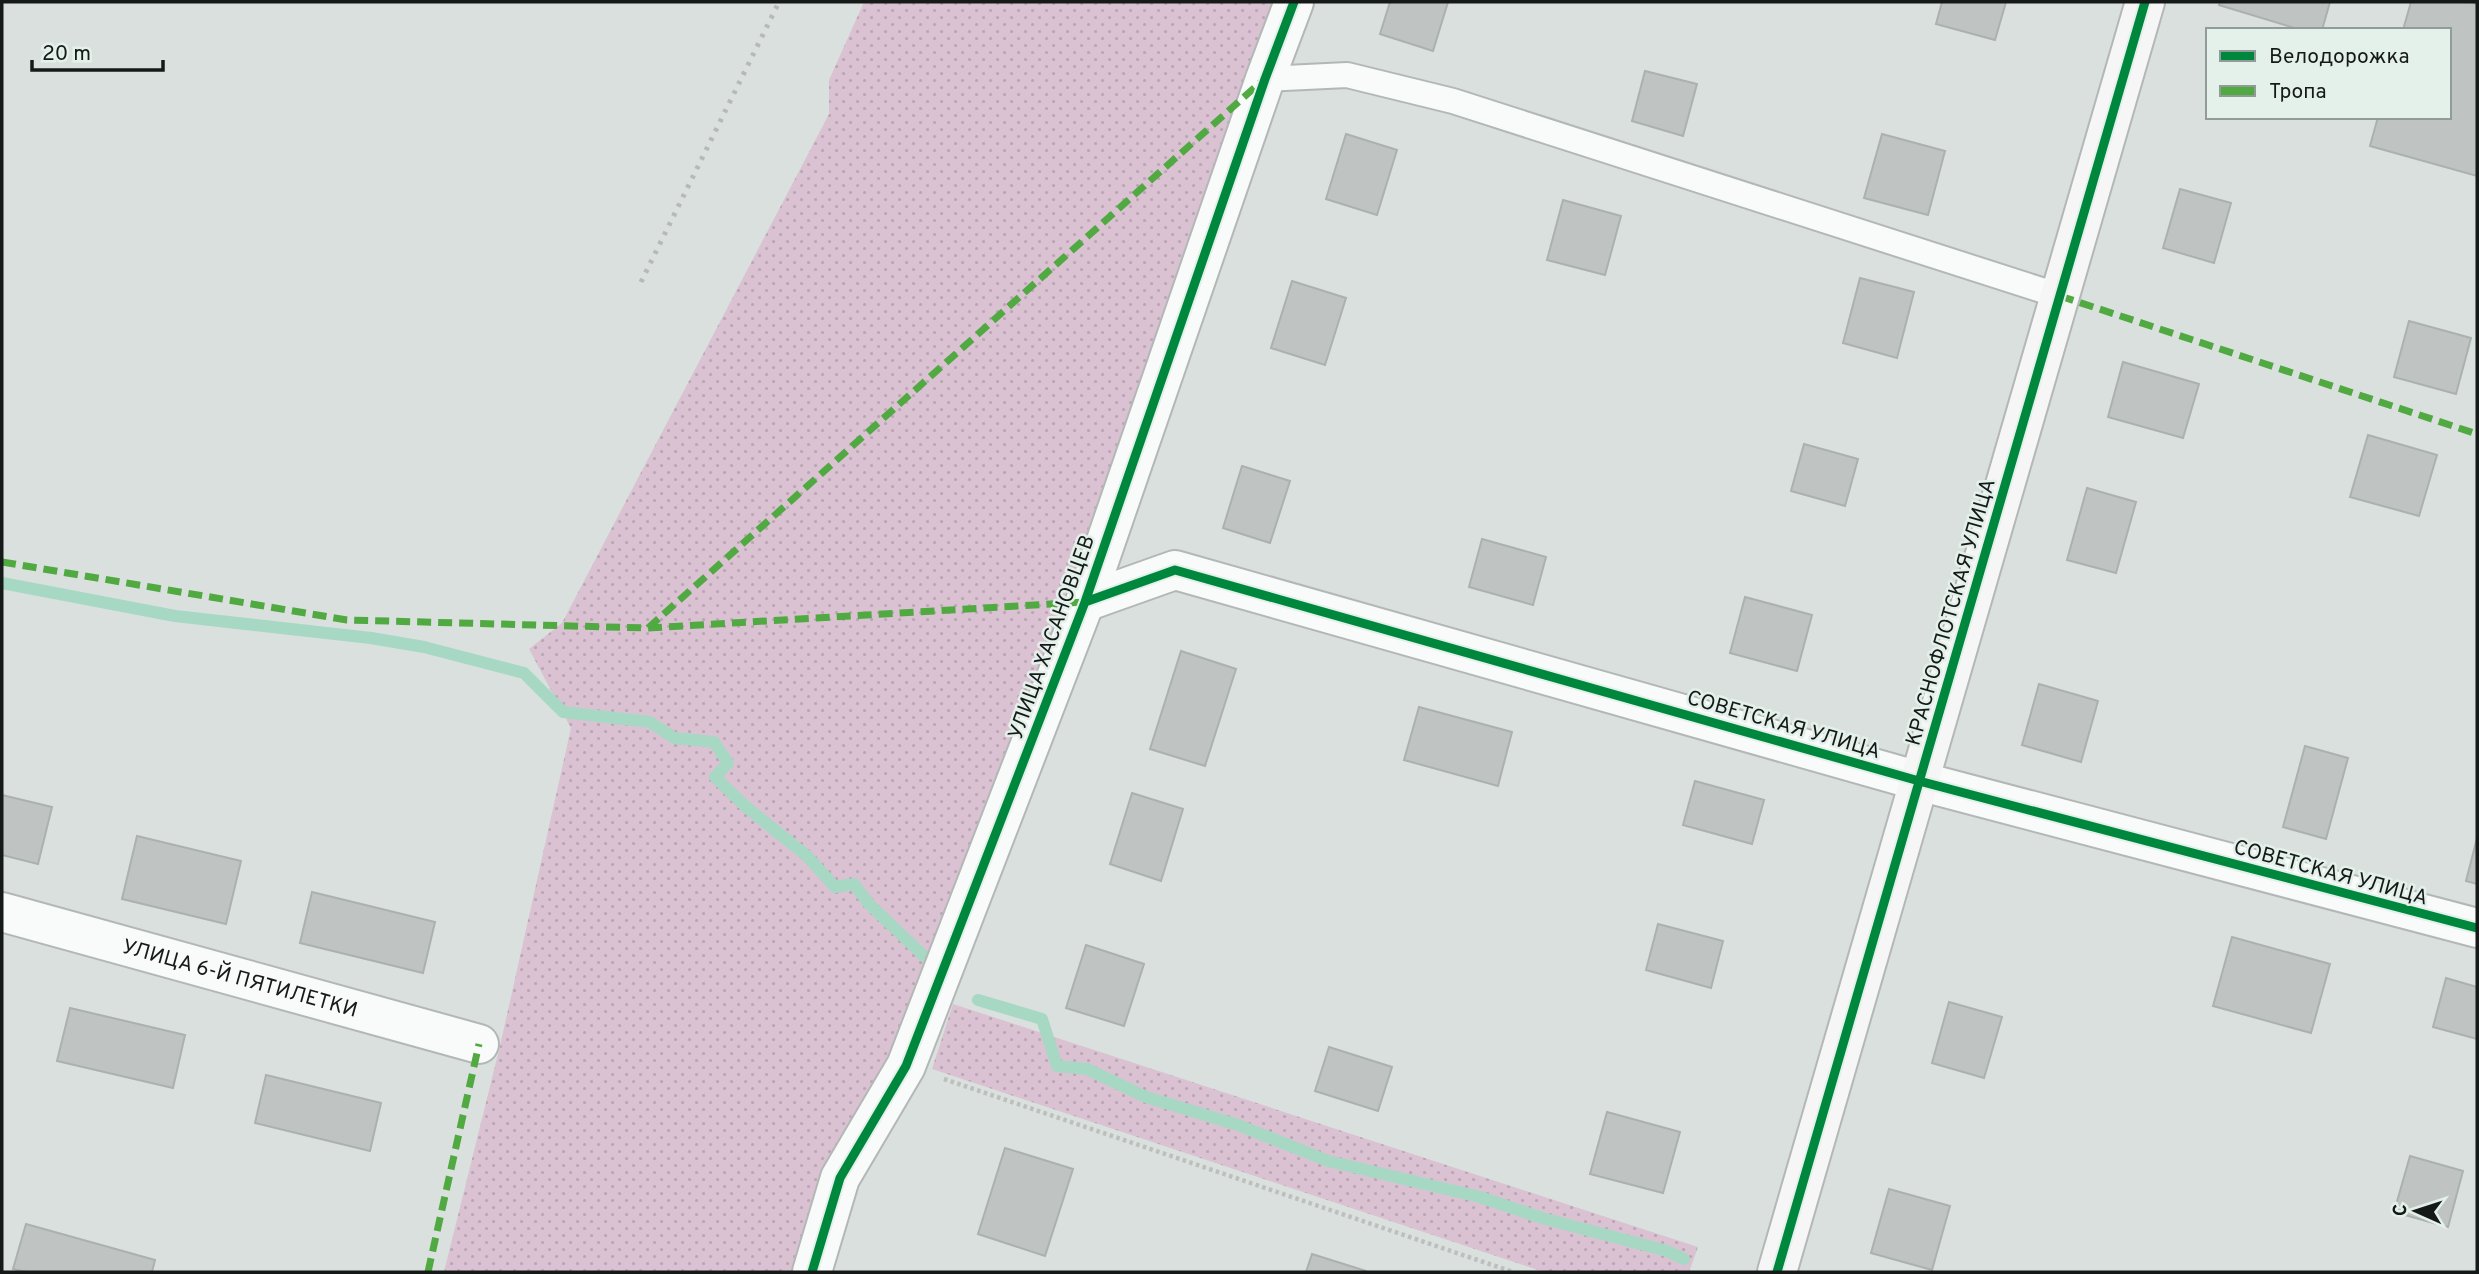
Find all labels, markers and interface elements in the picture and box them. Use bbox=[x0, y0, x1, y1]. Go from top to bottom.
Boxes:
scale bar bbox=[32, 28, 163, 72]
legend bbox=[2206, 28, 2451, 119]
text: 20 m bbox=[42, 41, 91, 68]
text: Велодорожка bbox=[2269, 44, 2409, 71]
text: Тропа bbox=[2269, 79, 2327, 106]
street label: КРАСНОФЛОТСКАЯ УЛИЦА bbox=[1900, 476, 2003, 749]
street label: УЛИЦА ХАСАНОВЦЕВ bbox=[1003, 532, 1102, 743]
street label: СОВЕТСКАЯ УЛИЦА bbox=[1684, 685, 1884, 766]
street label: СОВЕТСКАЯ УЛИЦА bbox=[2230, 834, 2431, 912]
street label: УЛИЦА 6-Й ПЯТИЛЕТКИ bbox=[119, 934, 360, 1025]
north arrow bbox=[2381, 1176, 2451, 1246]
text: С bbox=[2389, 1204, 2413, 1217]

